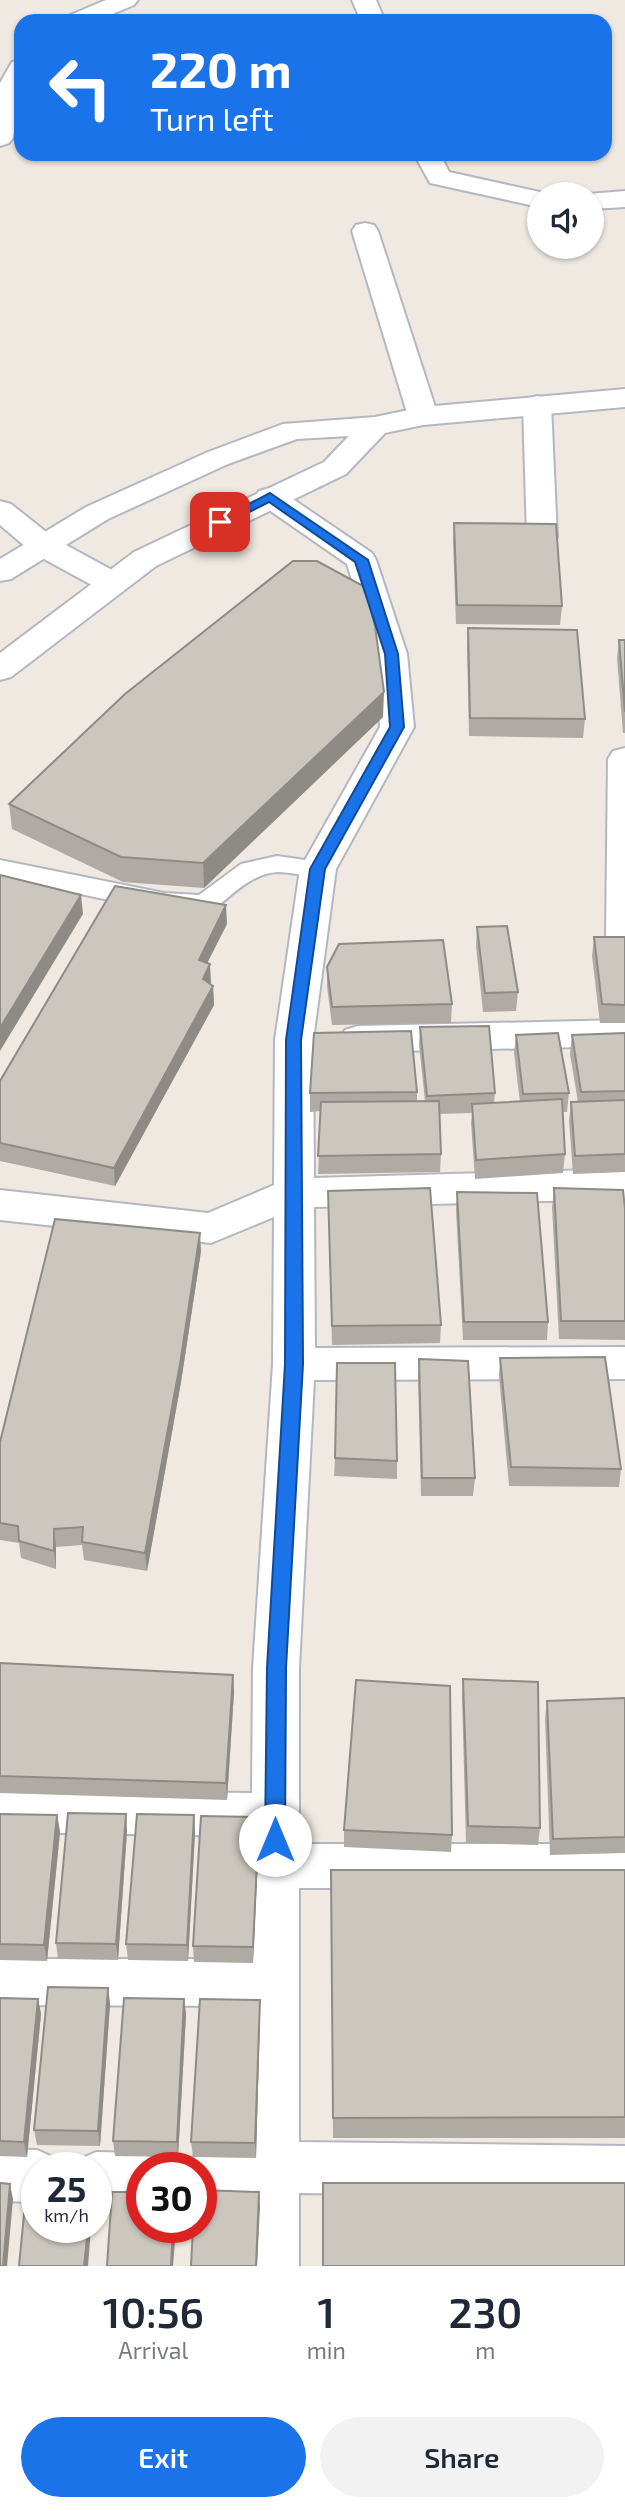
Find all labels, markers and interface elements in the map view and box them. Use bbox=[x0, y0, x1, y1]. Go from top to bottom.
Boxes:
text: 220 m bbox=[150, 39, 292, 98]
icon: left bbox=[35, 42, 126, 133]
text: Turn left bbox=[150, 99, 274, 137]
map controls bbox=[527, 182, 604, 259]
button: sound bbox=[527, 182, 604, 259]
pin bbox=[190, 492, 250, 552]
icon: arrive bbox=[201, 503, 239, 541]
position arrow bbox=[238, 1803, 312, 1877]
speed limit sign: 30 bbox=[126, 2152, 217, 2243]
text: 25 bbox=[47, 2167, 86, 2209]
text: km/h bbox=[44, 2204, 89, 2226]
text: 10:56 bbox=[103, 2286, 204, 2336]
text: 1 bbox=[318, 2286, 335, 2336]
text: 230 bbox=[449, 2286, 522, 2336]
text: Arrival bbox=[118, 2336, 188, 2364]
text: min bbox=[307, 2336, 346, 2364]
text: m bbox=[475, 2336, 496, 2364]
button: Exit bbox=[21, 2417, 306, 2497]
button: Share bbox=[320, 2417, 604, 2497]

